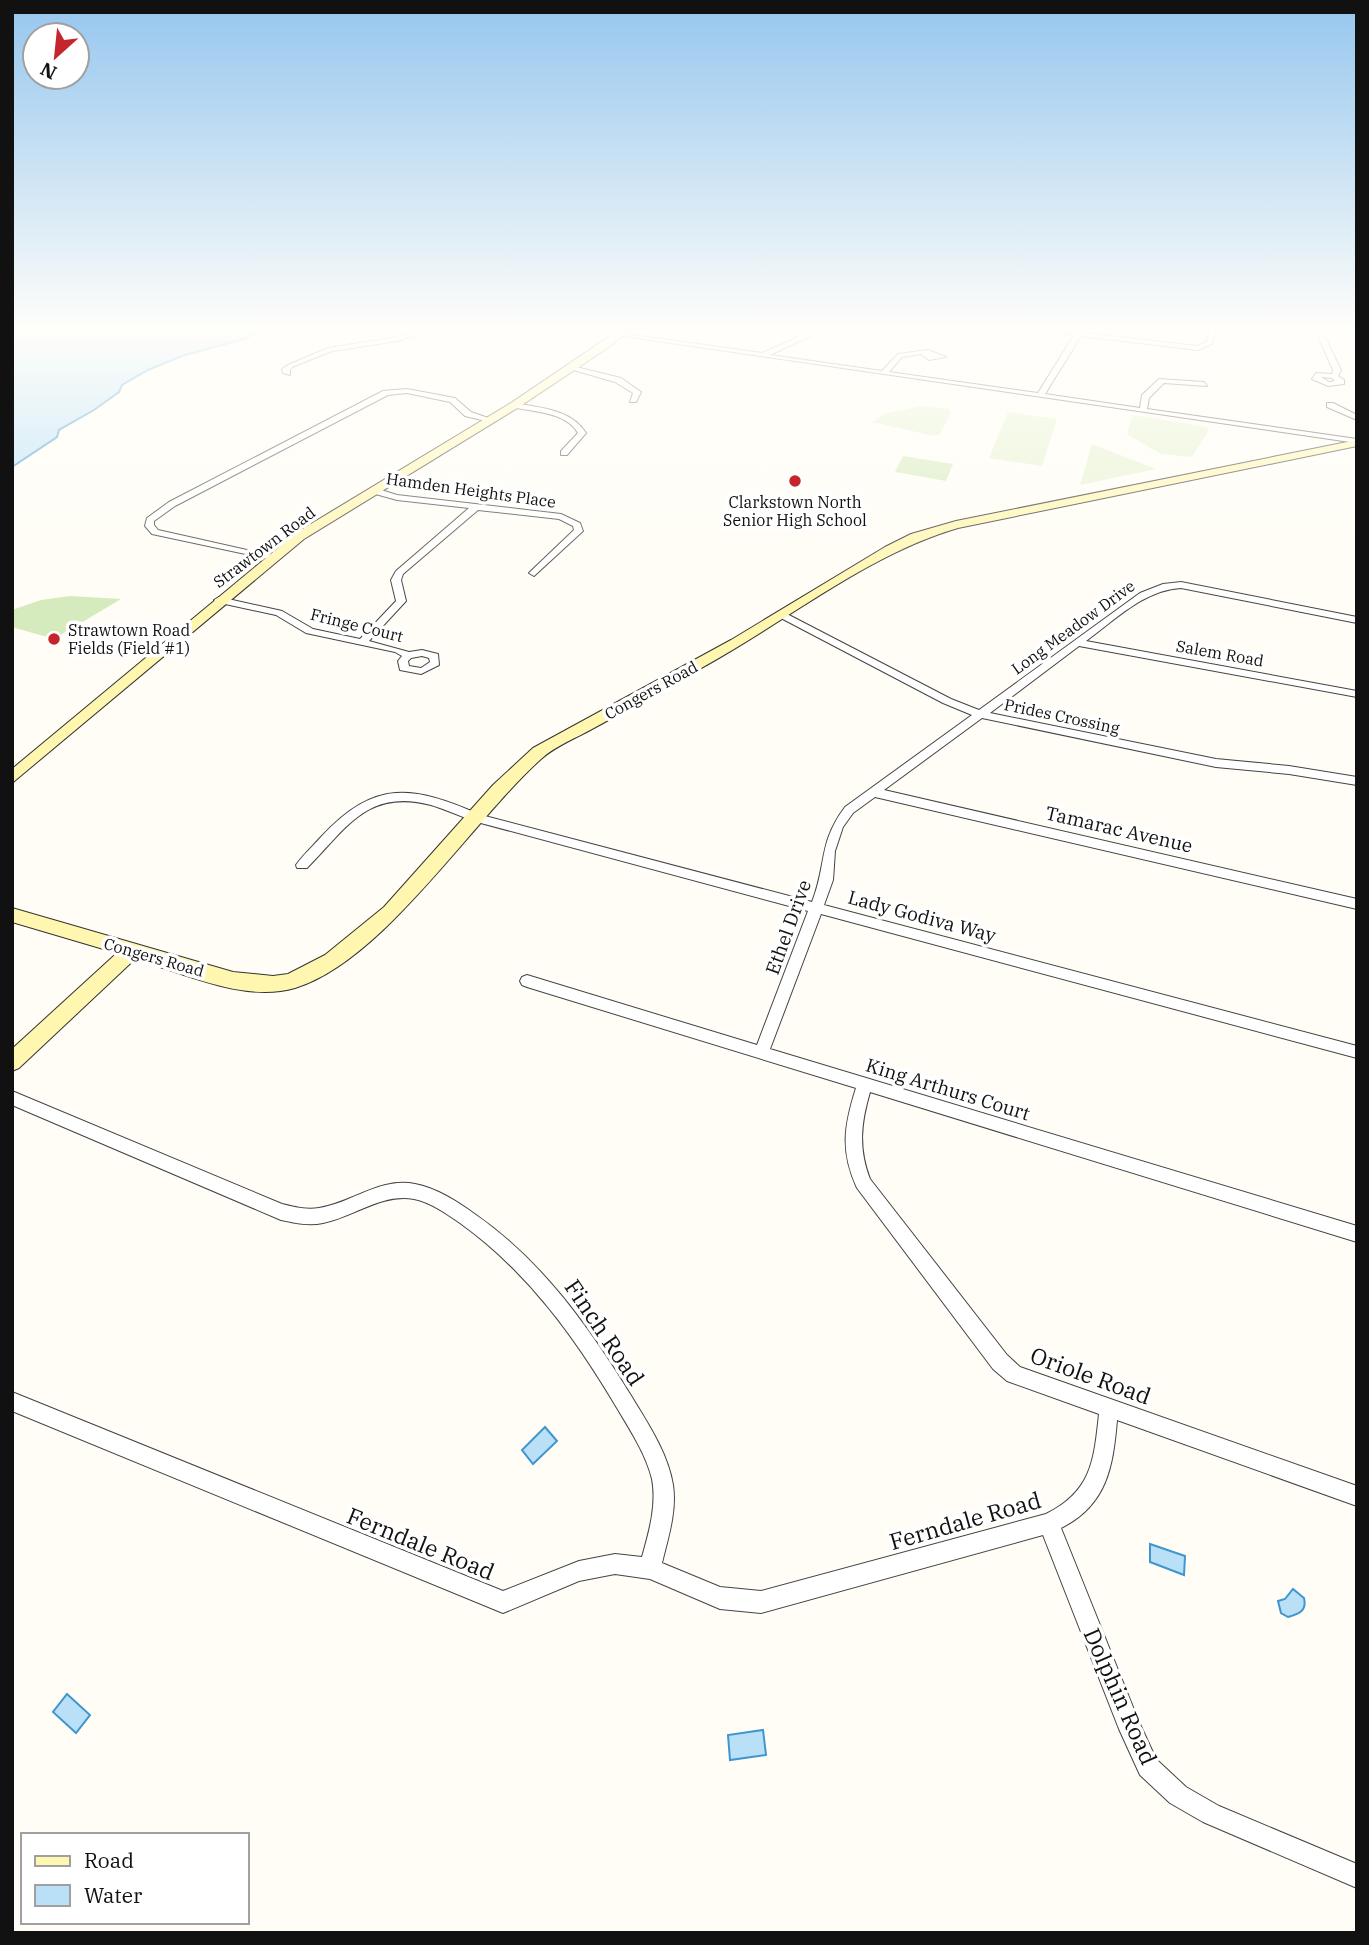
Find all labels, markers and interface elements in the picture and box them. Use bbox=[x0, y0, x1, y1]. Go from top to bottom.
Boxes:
north arrow bbox=[21, 21, 91, 91]
text: N bbox=[36, 57, 60, 85]
street label: Hamden Heights Place bbox=[385, 468, 557, 512]
marker: Clarkstown North Senior High School bbox=[787, 473, 803, 489]
place label: Clarkstown North Senior High School bbox=[723, 492, 867, 530]
street label: Strawtown Road bbox=[209, 502, 319, 592]
street label: Long Meadow Drive bbox=[1007, 575, 1139, 679]
street label: Fringe Court bbox=[309, 604, 406, 646]
place label: Strawtown Road Fields (Field #1) bbox=[68, 620, 191, 658]
marker: Strawtown Road Fields (Field #1) bbox=[46, 631, 62, 647]
street label: Salem Road bbox=[1175, 635, 1266, 671]
street label: Congers Road bbox=[601, 656, 701, 724]
street label: Prides Crossing bbox=[1002, 694, 1122, 738]
street label: Tamarac Avenue bbox=[1043, 800, 1195, 858]
street label: Ethel Drive bbox=[760, 876, 816, 978]
street label: Lady Godiva Way bbox=[845, 885, 999, 948]
street label: Congers Road bbox=[102, 933, 207, 981]
street label: King Arthurs Court bbox=[863, 1053, 1033, 1125]
street label: Finch Road bbox=[558, 1273, 652, 1391]
street label: Oriole Road bbox=[1027, 1339, 1155, 1411]
street label: Ferndale Road bbox=[886, 1484, 1044, 1556]
street label: Ferndale Road bbox=[343, 1500, 499, 1586]
street label: Dolphin Road bbox=[1077, 1623, 1165, 1769]
legend bbox=[21, 1833, 248, 1924]
text: Road bbox=[84, 1846, 134, 1874]
text: Water bbox=[84, 1881, 143, 1909]

